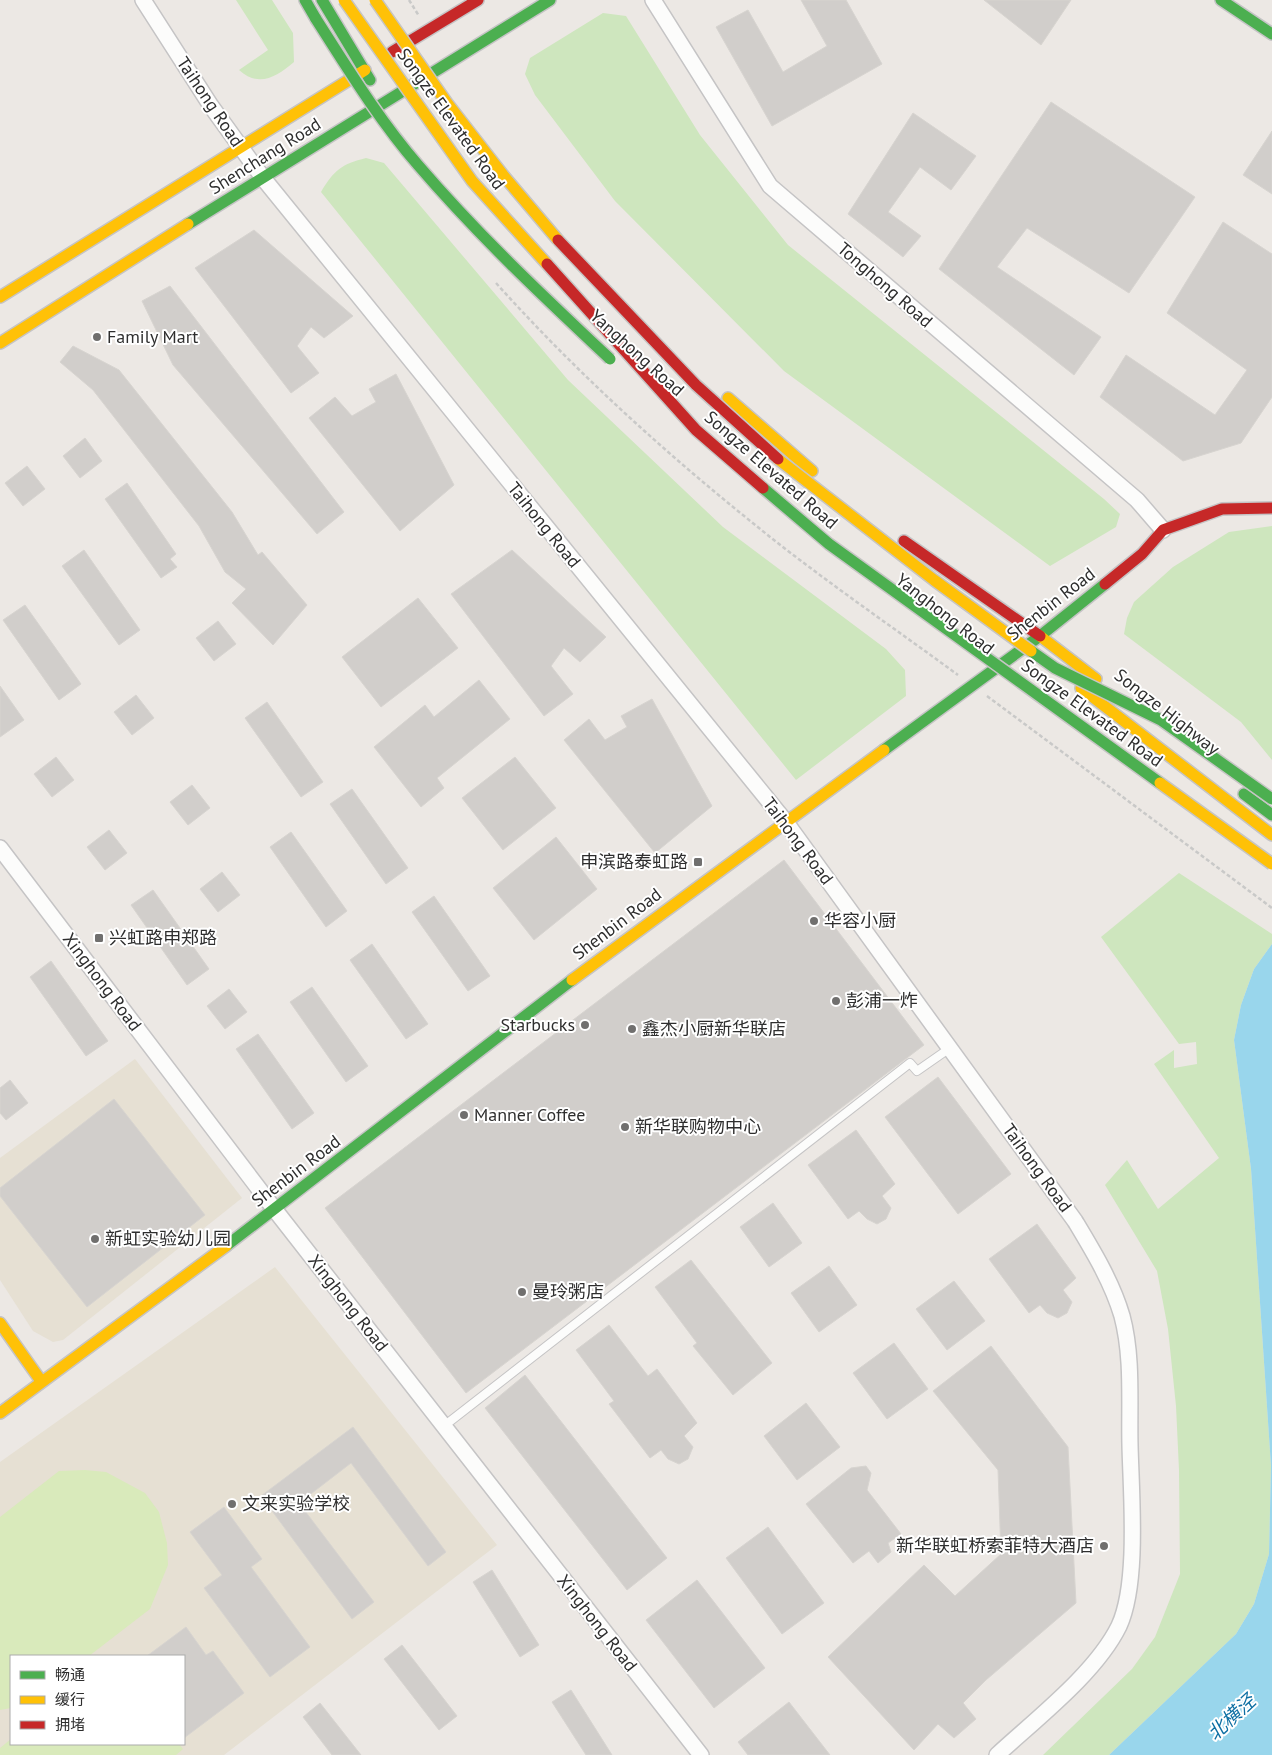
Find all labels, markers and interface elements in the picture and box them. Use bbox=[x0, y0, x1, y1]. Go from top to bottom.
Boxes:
street label: Songze Elevated Road bbox=[392, 43, 510, 194]
street label: Taihong Road bbox=[172, 52, 249, 151]
street label: Shenchang Road bbox=[204, 112, 325, 199]
street label: Tonghong Road bbox=[833, 237, 938, 332]
street label: Yanghong Road bbox=[585, 304, 689, 401]
place label: Family Mart bbox=[107, 325, 198, 348]
marker: Family Mart bbox=[91, 331, 103, 343]
street label: Songze Elevated Road bbox=[700, 405, 843, 534]
street label: Taihong Road bbox=[503, 477, 586, 572]
street label: Shenbin Road bbox=[1002, 562, 1099, 645]
street label: Yanghong Road bbox=[891, 568, 999, 659]
street label: Songze Elevated Road bbox=[1017, 654, 1168, 772]
street label: Songze Highway bbox=[1110, 663, 1225, 760]
street label: Taihong Road bbox=[758, 792, 839, 889]
place label: 申滨路泰虹路 bbox=[580, 850, 688, 873]
marker: 申滨路泰虹路 bbox=[692, 856, 704, 868]
street label: Shenbin Road bbox=[568, 883, 666, 965]
place label: 华容小厨 bbox=[824, 909, 896, 932]
marker: 华容小厨 bbox=[808, 915, 820, 927]
place label: 兴虹路申郑路 bbox=[109, 926, 217, 949]
street label: Xinghong Road bbox=[58, 928, 147, 1035]
marker: 兴虹路申郑路 bbox=[93, 932, 105, 944]
place label: 彭浦一炸 bbox=[846, 989, 918, 1012]
marker: 彭浦一炸 bbox=[830, 995, 842, 1007]
place label: Starbucks bbox=[501, 1013, 575, 1036]
place label: 鑫杰小厨新华联店 bbox=[642, 1017, 786, 1040]
marker: Starbucks bbox=[579, 1019, 591, 1031]
marker: 鑫杰小厨新华联店 bbox=[626, 1023, 638, 1035]
place label: Manner Coffee bbox=[474, 1103, 585, 1126]
marker: Manner Coffee bbox=[458, 1109, 470, 1121]
place label: 新华联购物中心 bbox=[635, 1115, 761, 1138]
street label: Taihong Road bbox=[998, 1119, 1077, 1216]
marker: 新华联购物中心 bbox=[619, 1121, 631, 1133]
street label: Shenbin Road bbox=[247, 1130, 345, 1212]
place label: 新虹实验幼儿园 bbox=[105, 1227, 231, 1250]
marker: 新虹实验幼儿园 bbox=[89, 1233, 101, 1245]
street label: Xinghong Road bbox=[303, 1249, 394, 1356]
place label: 曼玲粥店 bbox=[532, 1280, 604, 1303]
marker: 曼玲粥店 bbox=[516, 1286, 528, 1298]
place label: 文来实验学校 bbox=[242, 1492, 350, 1515]
marker: 文来实验学校 bbox=[226, 1498, 238, 1510]
place label: 新华联虹桥索菲特大酒店 bbox=[896, 1534, 1094, 1557]
marker: 新华联虹桥索菲特大酒店 bbox=[1098, 1540, 1110, 1552]
street label: Xinghong Road bbox=[552, 1569, 643, 1676]
legend bbox=[10, 1655, 185, 1745]
text: 畅通 bbox=[55, 1665, 85, 1684]
water label: 北横泾 bbox=[1202, 1687, 1261, 1745]
text: 缓行 bbox=[55, 1690, 85, 1709]
text: 拥堵 bbox=[55, 1715, 85, 1734]

